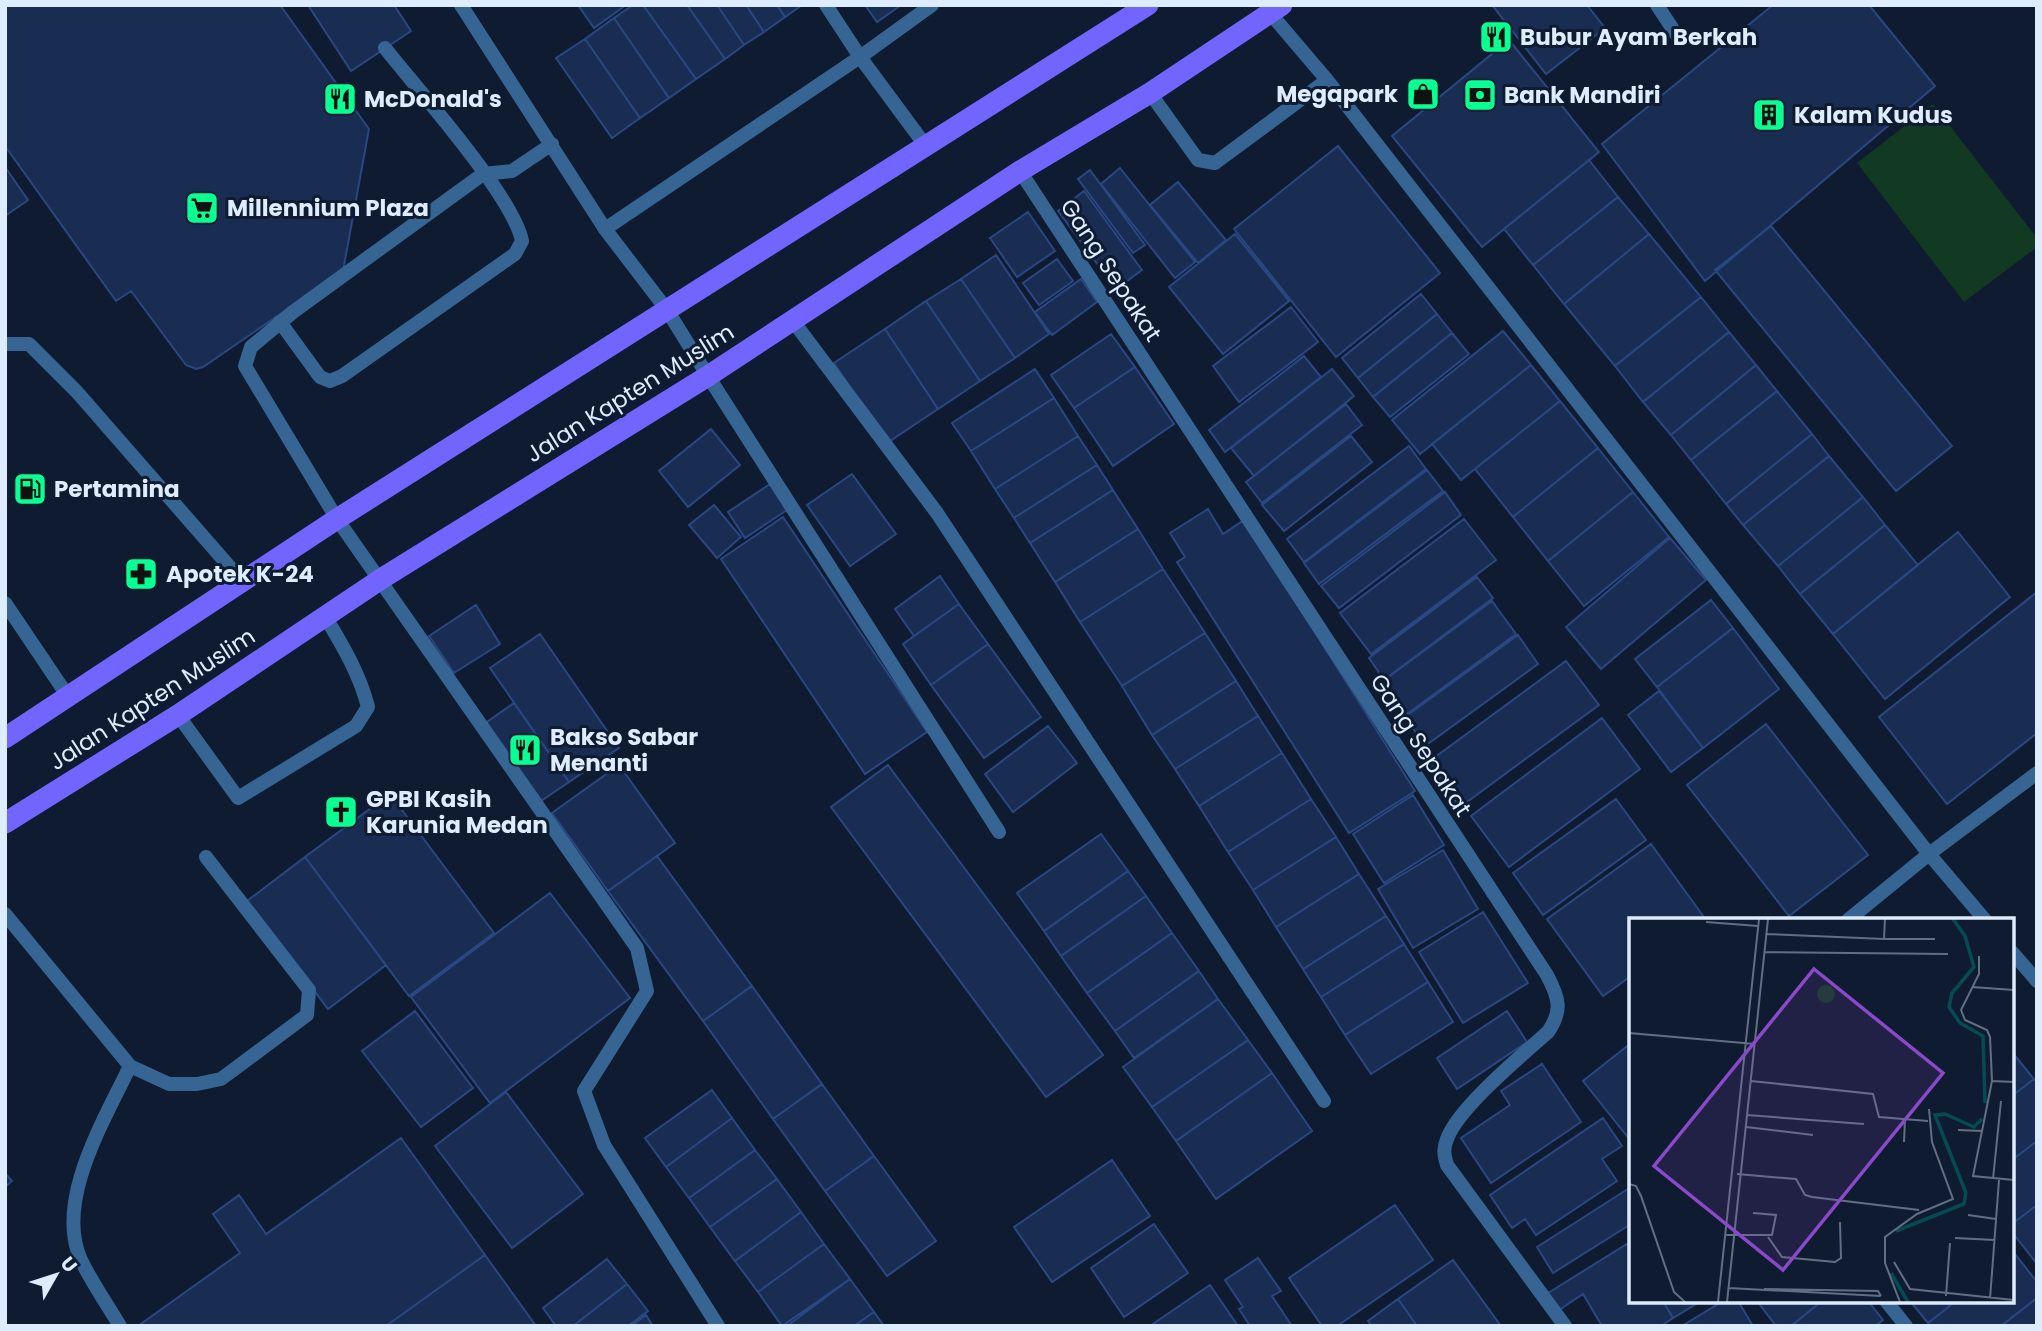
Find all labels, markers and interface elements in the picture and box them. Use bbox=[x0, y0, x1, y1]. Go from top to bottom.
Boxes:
restaurant icon: Bubur Ayam Berkah bbox=[1477, 18, 1515, 56]
place label: Bubur Ayam Berkah bbox=[1520, 21, 1757, 53]
shop icon: Megapark bbox=[1404, 75, 1442, 113]
bank icon: Bank Mandiri bbox=[1461, 76, 1499, 114]
place label: Megapark bbox=[1276, 78, 1399, 110]
place label: Bank Mandiri bbox=[1504, 79, 1661, 111]
restaurant icon: McDonald's bbox=[321, 80, 359, 118]
place label: McDonald's bbox=[364, 83, 502, 115]
building icon: Kalam Kudus bbox=[1750, 96, 1788, 134]
place label: Kalam Kudus bbox=[1794, 99, 1953, 131]
supermarket icon: Millennium Plaza bbox=[183, 189, 221, 227]
place label: Millennium Plaza bbox=[227, 192, 429, 224]
street label: Gang Sepakat bbox=[1053, 192, 1169, 348]
street label: Jalan Kapten Muslim bbox=[520, 316, 740, 470]
fuel station icon: Pertamina bbox=[11, 470, 49, 508]
place label: Pertamina bbox=[54, 473, 180, 505]
pharmacy icon: Apotek K-24 bbox=[122, 555, 160, 593]
place label: Apotek K-24 bbox=[166, 558, 314, 590]
street label: Jalan Kapten Muslim bbox=[43, 620, 261, 778]
street label: Gang Sepakat bbox=[1363, 667, 1479, 823]
place label: Bakso Sabar Menanti bbox=[550, 721, 698, 779]
restaurant icon: Bakso Sabar Menanti bbox=[506, 731, 544, 769]
place label: GPBI Kasih Karunia Medan bbox=[366, 783, 548, 841]
church icon: GPBI Kasih Karunia Medan bbox=[322, 793, 360, 831]
inset map bbox=[1629, 918, 2014, 1303]
north arrow bbox=[21, 1240, 91, 1310]
text: U bbox=[54, 1251, 84, 1278]

